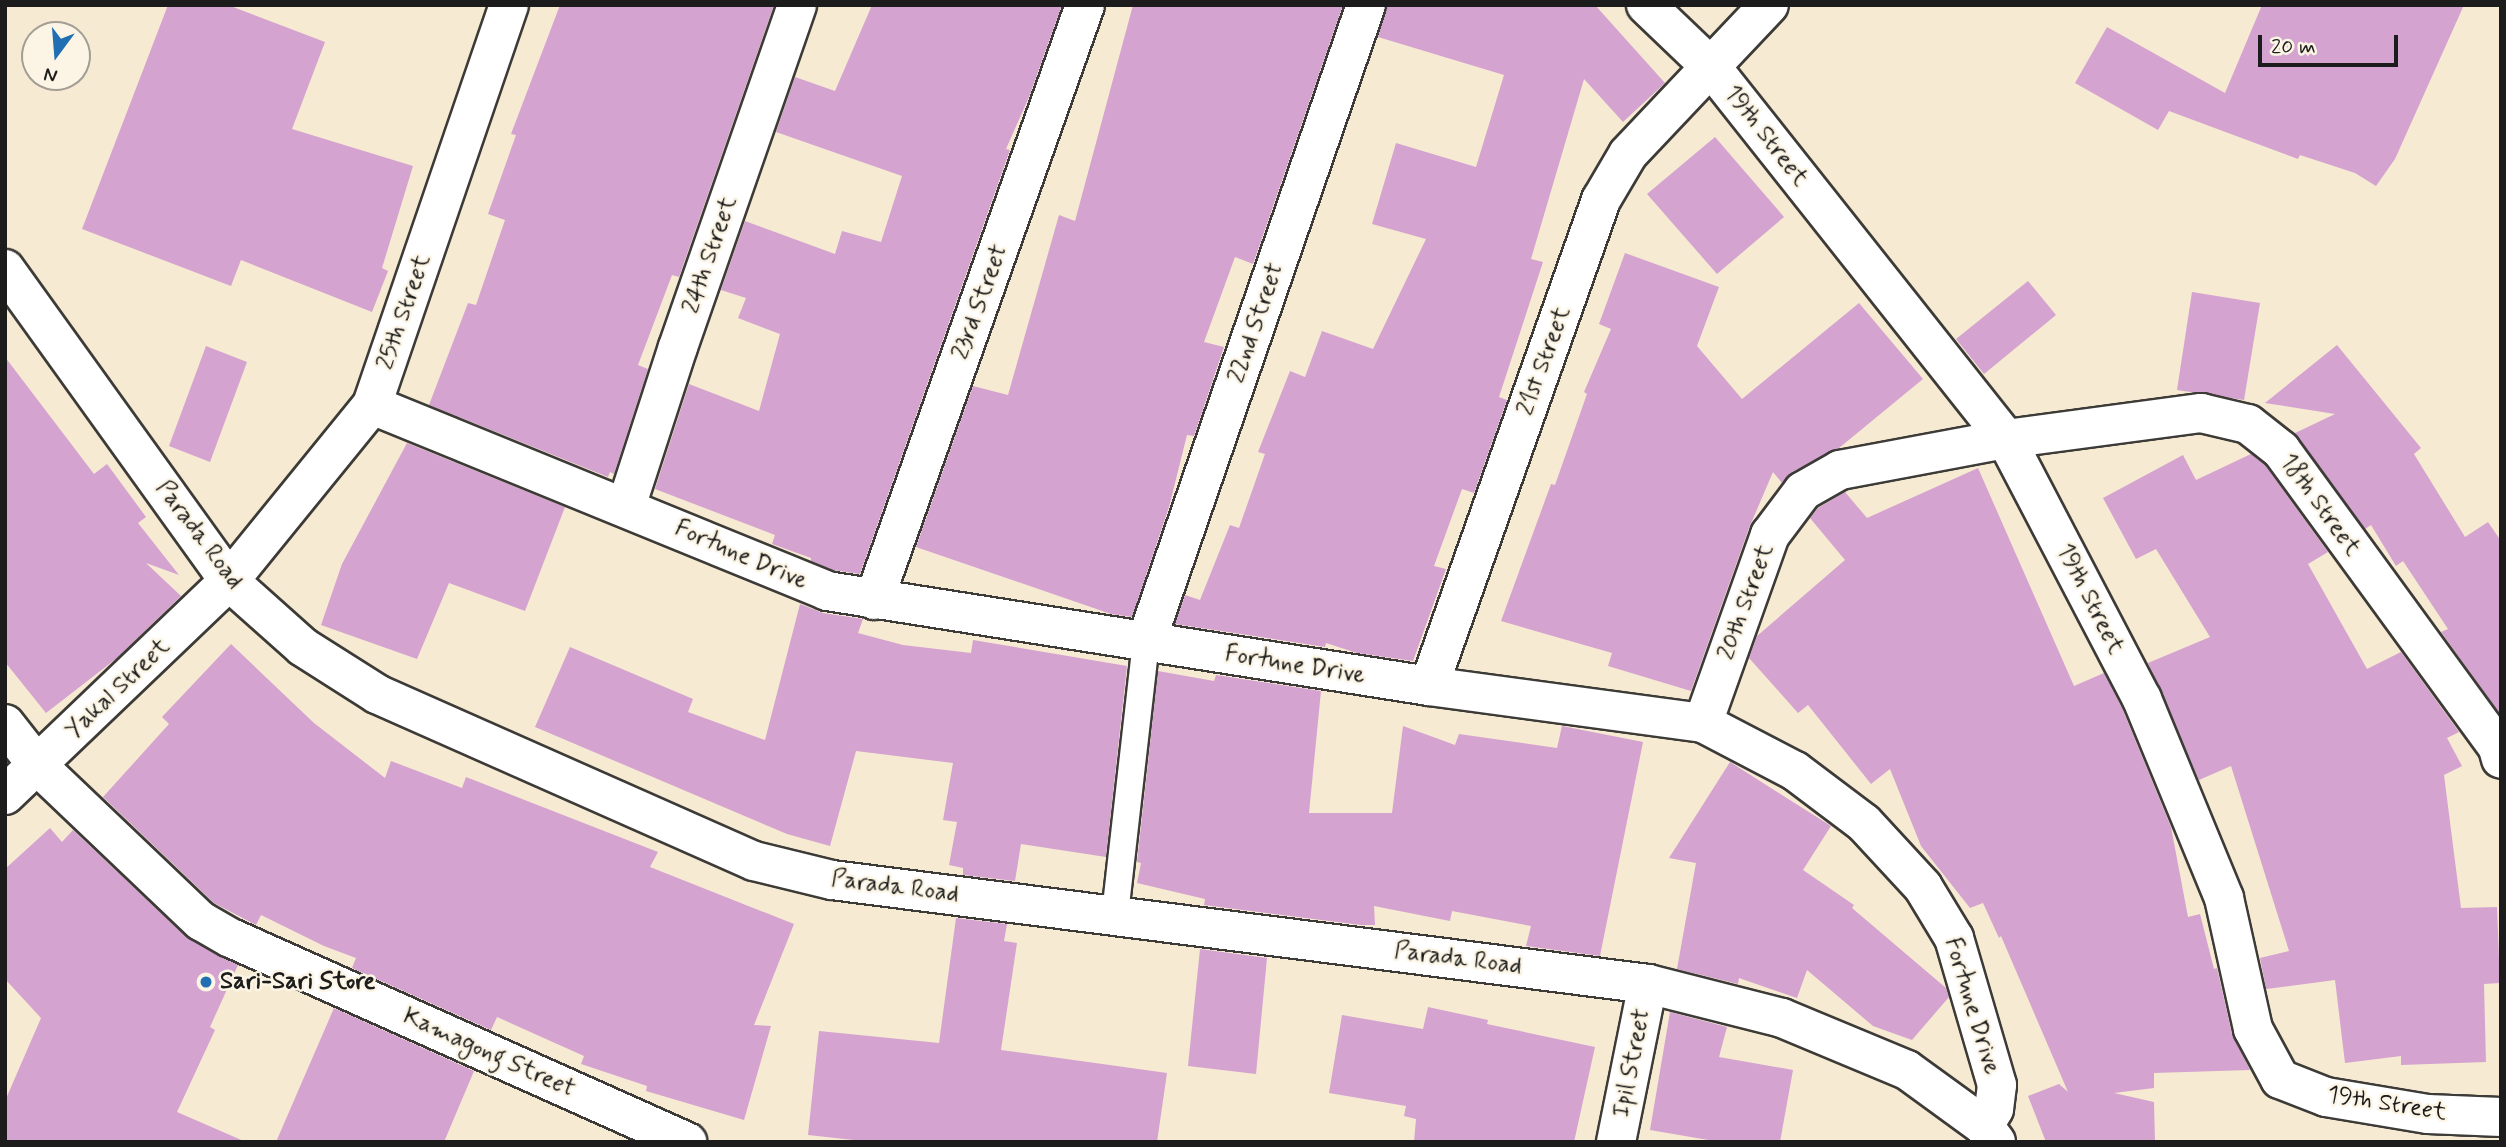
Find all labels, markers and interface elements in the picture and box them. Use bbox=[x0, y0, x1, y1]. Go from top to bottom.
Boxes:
north arrow bbox=[21, 21, 91, 91]
scale bar bbox=[2261, 21, 2401, 65]
text: 20 m bbox=[2271, 33, 2316, 61]
text: N bbox=[41, 61, 60, 89]
street label: 19th Street bbox=[1718, 80, 1814, 192]
street label: 24th Street bbox=[677, 193, 743, 317]
street label: 23rd Street bbox=[946, 241, 1014, 363]
street label: 25th Street bbox=[371, 251, 437, 373]
street label: 22nd Street bbox=[1222, 260, 1290, 386]
street label: 21st Street bbox=[1511, 303, 1577, 419]
street label: 18th Street bbox=[2273, 448, 2367, 562]
street label: Parada Road bbox=[149, 475, 249, 595]
street label: Fortune Drive bbox=[671, 514, 811, 596]
street label: 19th Street bbox=[2050, 539, 2130, 659]
street label: 20th Street bbox=[1712, 540, 1780, 664]
street label: Yakal Street bbox=[60, 632, 176, 746]
street label: Fortune Drive bbox=[1224, 640, 1366, 690]
street label: Parada Road bbox=[830, 865, 960, 909]
street label: Fortune Drive bbox=[1938, 935, 2006, 1077]
street label: Parada Road bbox=[1393, 937, 1523, 981]
place label: Sari-Sari Store bbox=[220, 968, 373, 996]
marker: Sari-Sari Store bbox=[198, 974, 214, 990]
street label: Kamagong Street bbox=[399, 1002, 579, 1104]
street label: Ipil Street bbox=[1607, 1007, 1657, 1119]
street label: 19th Street bbox=[2325, 1080, 2449, 1128]

